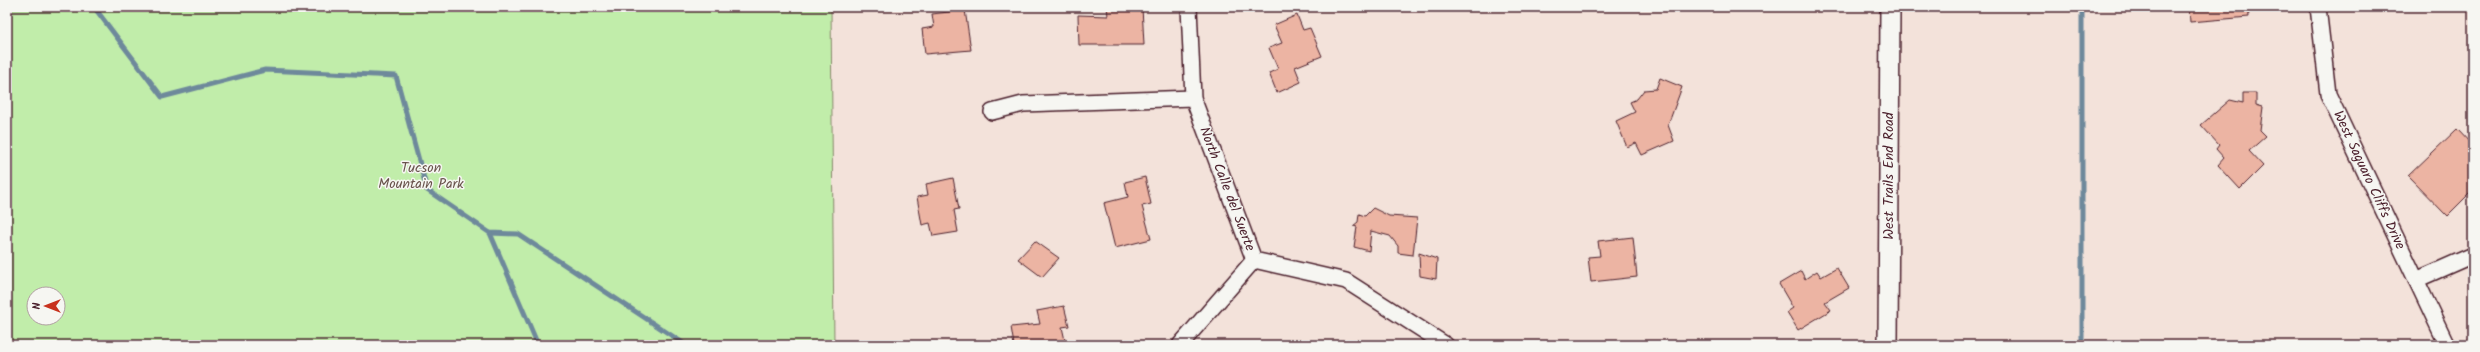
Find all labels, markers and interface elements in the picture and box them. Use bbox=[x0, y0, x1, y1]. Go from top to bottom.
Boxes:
street label: West Saguaro Cliffs Drive bbox=[2327, 107, 2411, 254]
street label: West Trails End Road bbox=[1878, 111, 1900, 240]
street label: North Calle del Suerte bbox=[1193, 123, 1261, 255]
park label: Tucson Mountain Park bbox=[378, 157, 464, 195]
north arrow bbox=[26, 286, 66, 326]
text: N bbox=[28, 302, 46, 309]

